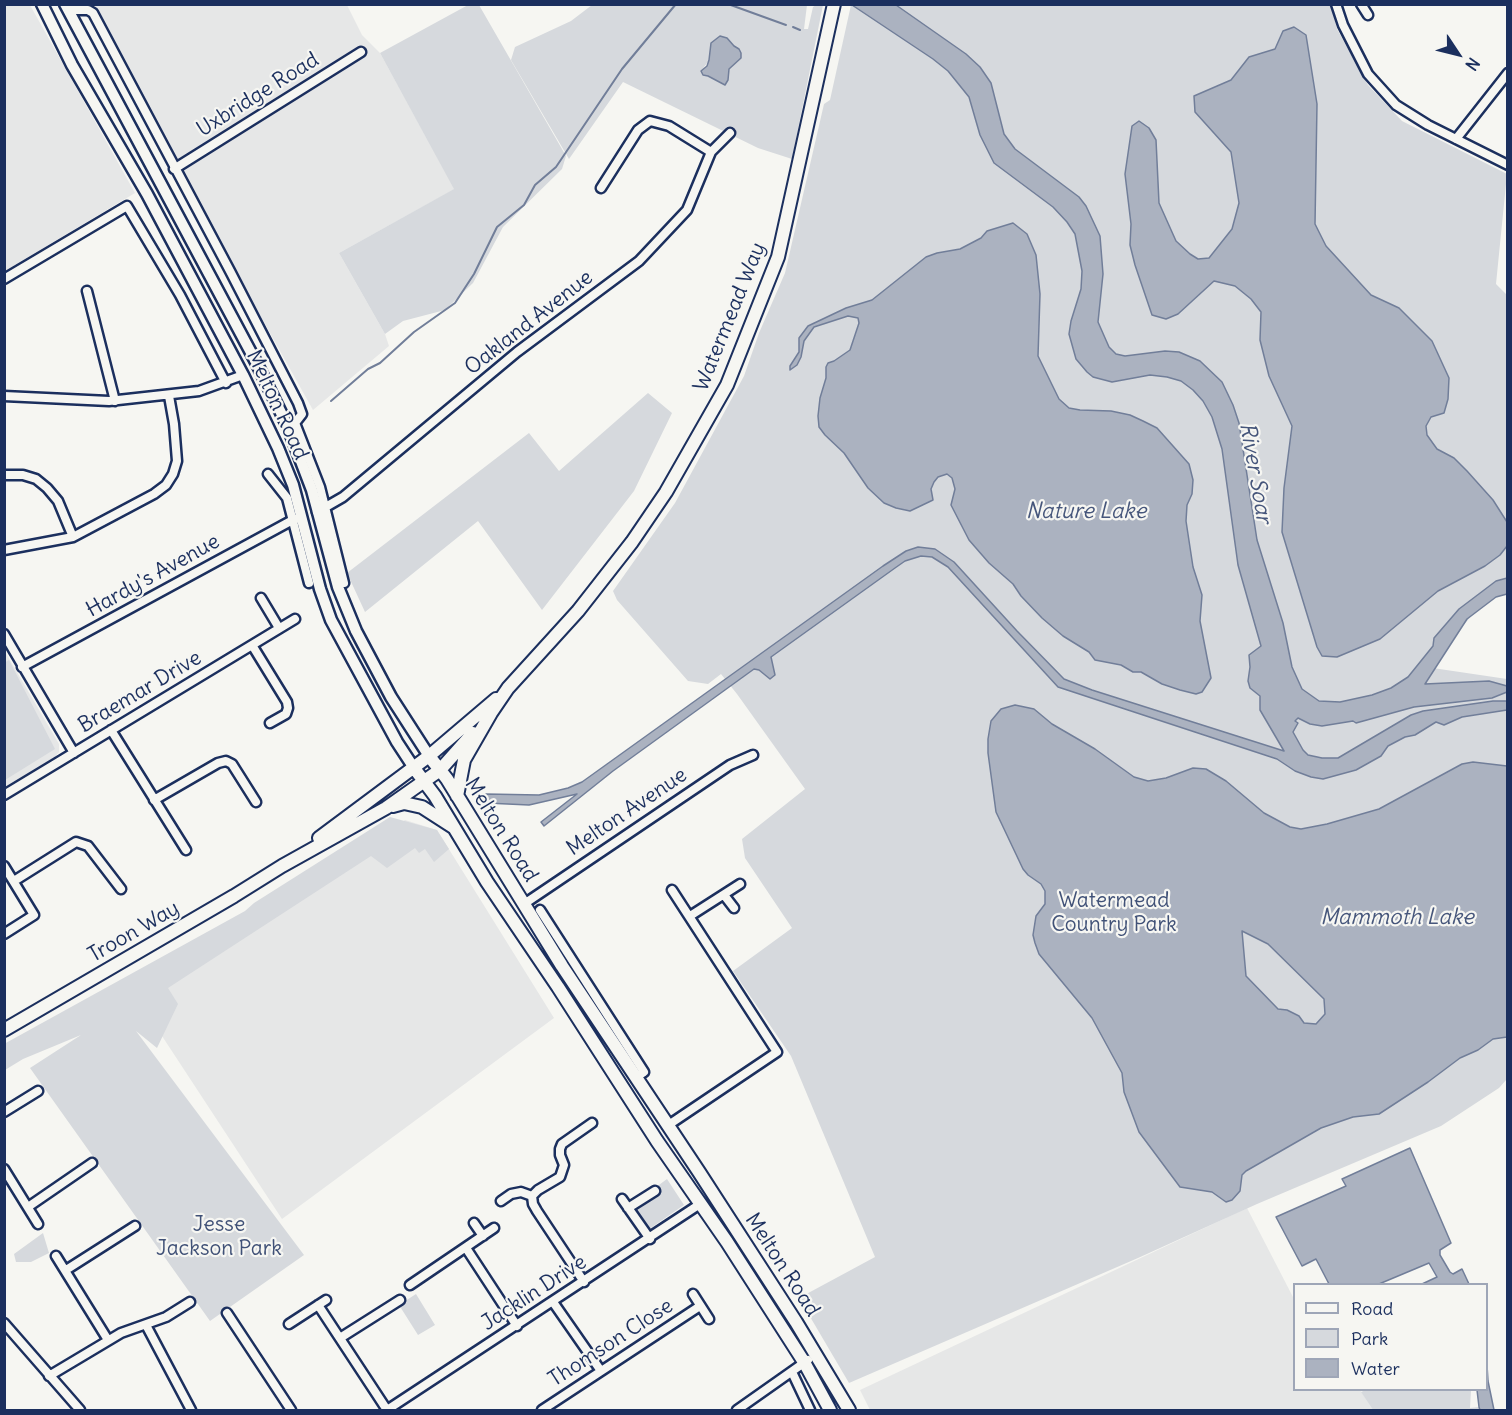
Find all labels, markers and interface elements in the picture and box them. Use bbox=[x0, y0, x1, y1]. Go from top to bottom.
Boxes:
north arrow bbox=[1428, 24, 1488, 84]
street label: Uxbridge Road bbox=[192, 47, 324, 143]
text: N bbox=[1461, 54, 1484, 75]
street label: Watermead Way bbox=[689, 239, 771, 395]
street label: Oakland Avenue bbox=[460, 265, 598, 381]
street label: Melton Road bbox=[241, 346, 313, 464]
water label: River Soar bbox=[1233, 421, 1277, 525]
water label: Nature Lake bbox=[1026, 499, 1146, 525]
street label: Hardy's Avenue bbox=[82, 529, 224, 623]
street label: Braemar Drive bbox=[74, 645, 206, 739]
street label: Melton Avenue bbox=[562, 763, 692, 861]
street label: Melton Road bbox=[459, 773, 543, 887]
park label: Watermead Country Park bbox=[1051, 888, 1177, 938]
street label: Troon Way bbox=[84, 896, 184, 968]
water label: Mammoth Lake bbox=[1320, 905, 1474, 931]
street label: Melton Road bbox=[739, 1209, 825, 1321]
park label: Jesse Jackson Park bbox=[156, 1212, 282, 1262]
street label: Jacklin Drive bbox=[477, 1250, 591, 1336]
legend bbox=[1293, 1283, 1488, 1391]
street label: Thomson Close bbox=[544, 1293, 678, 1393]
text: Road bbox=[1351, 1297, 1393, 1320]
text: Park bbox=[1351, 1327, 1388, 1350]
text: Water bbox=[1351, 1357, 1400, 1380]

